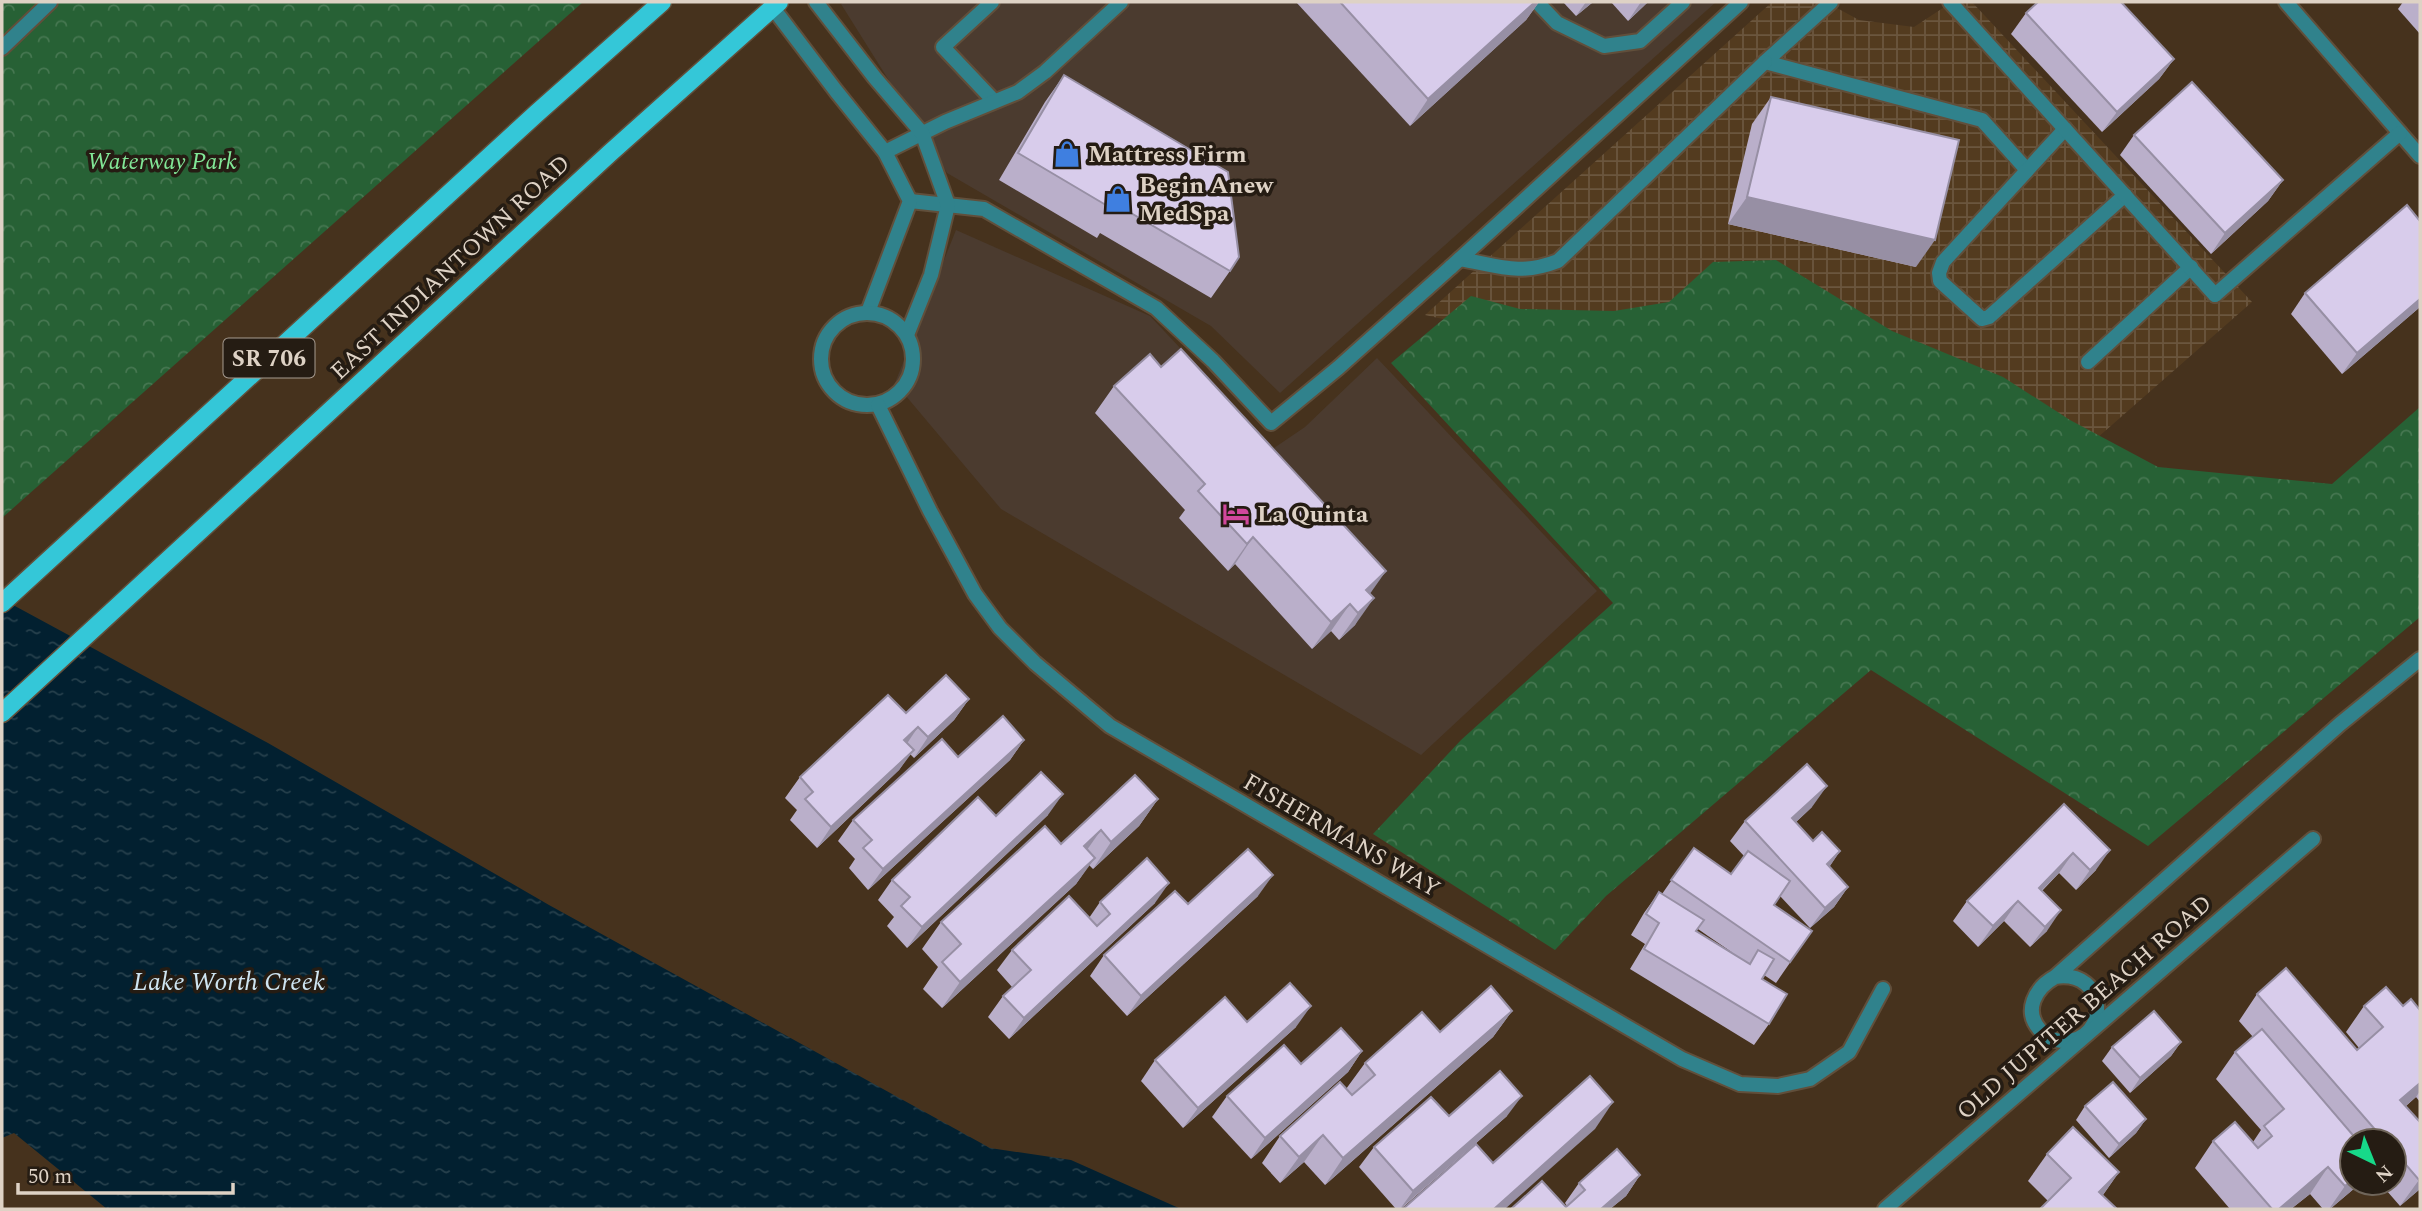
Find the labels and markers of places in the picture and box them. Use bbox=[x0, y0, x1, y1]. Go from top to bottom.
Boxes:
place label: Mattress Firm bbox=[1088, 137, 1247, 173]
shop icon: Mattress Firm bbox=[1052, 139, 1082, 169]
place label: Begin Anew MedSpa bbox=[1139, 168, 1274, 232]
shop icon: Begin Anew MedSpa bbox=[1103, 184, 1133, 214]
place label: La Quinta bbox=[1257, 497, 1369, 533]
hotel icon: La Quinta bbox=[1221, 499, 1251, 529]

